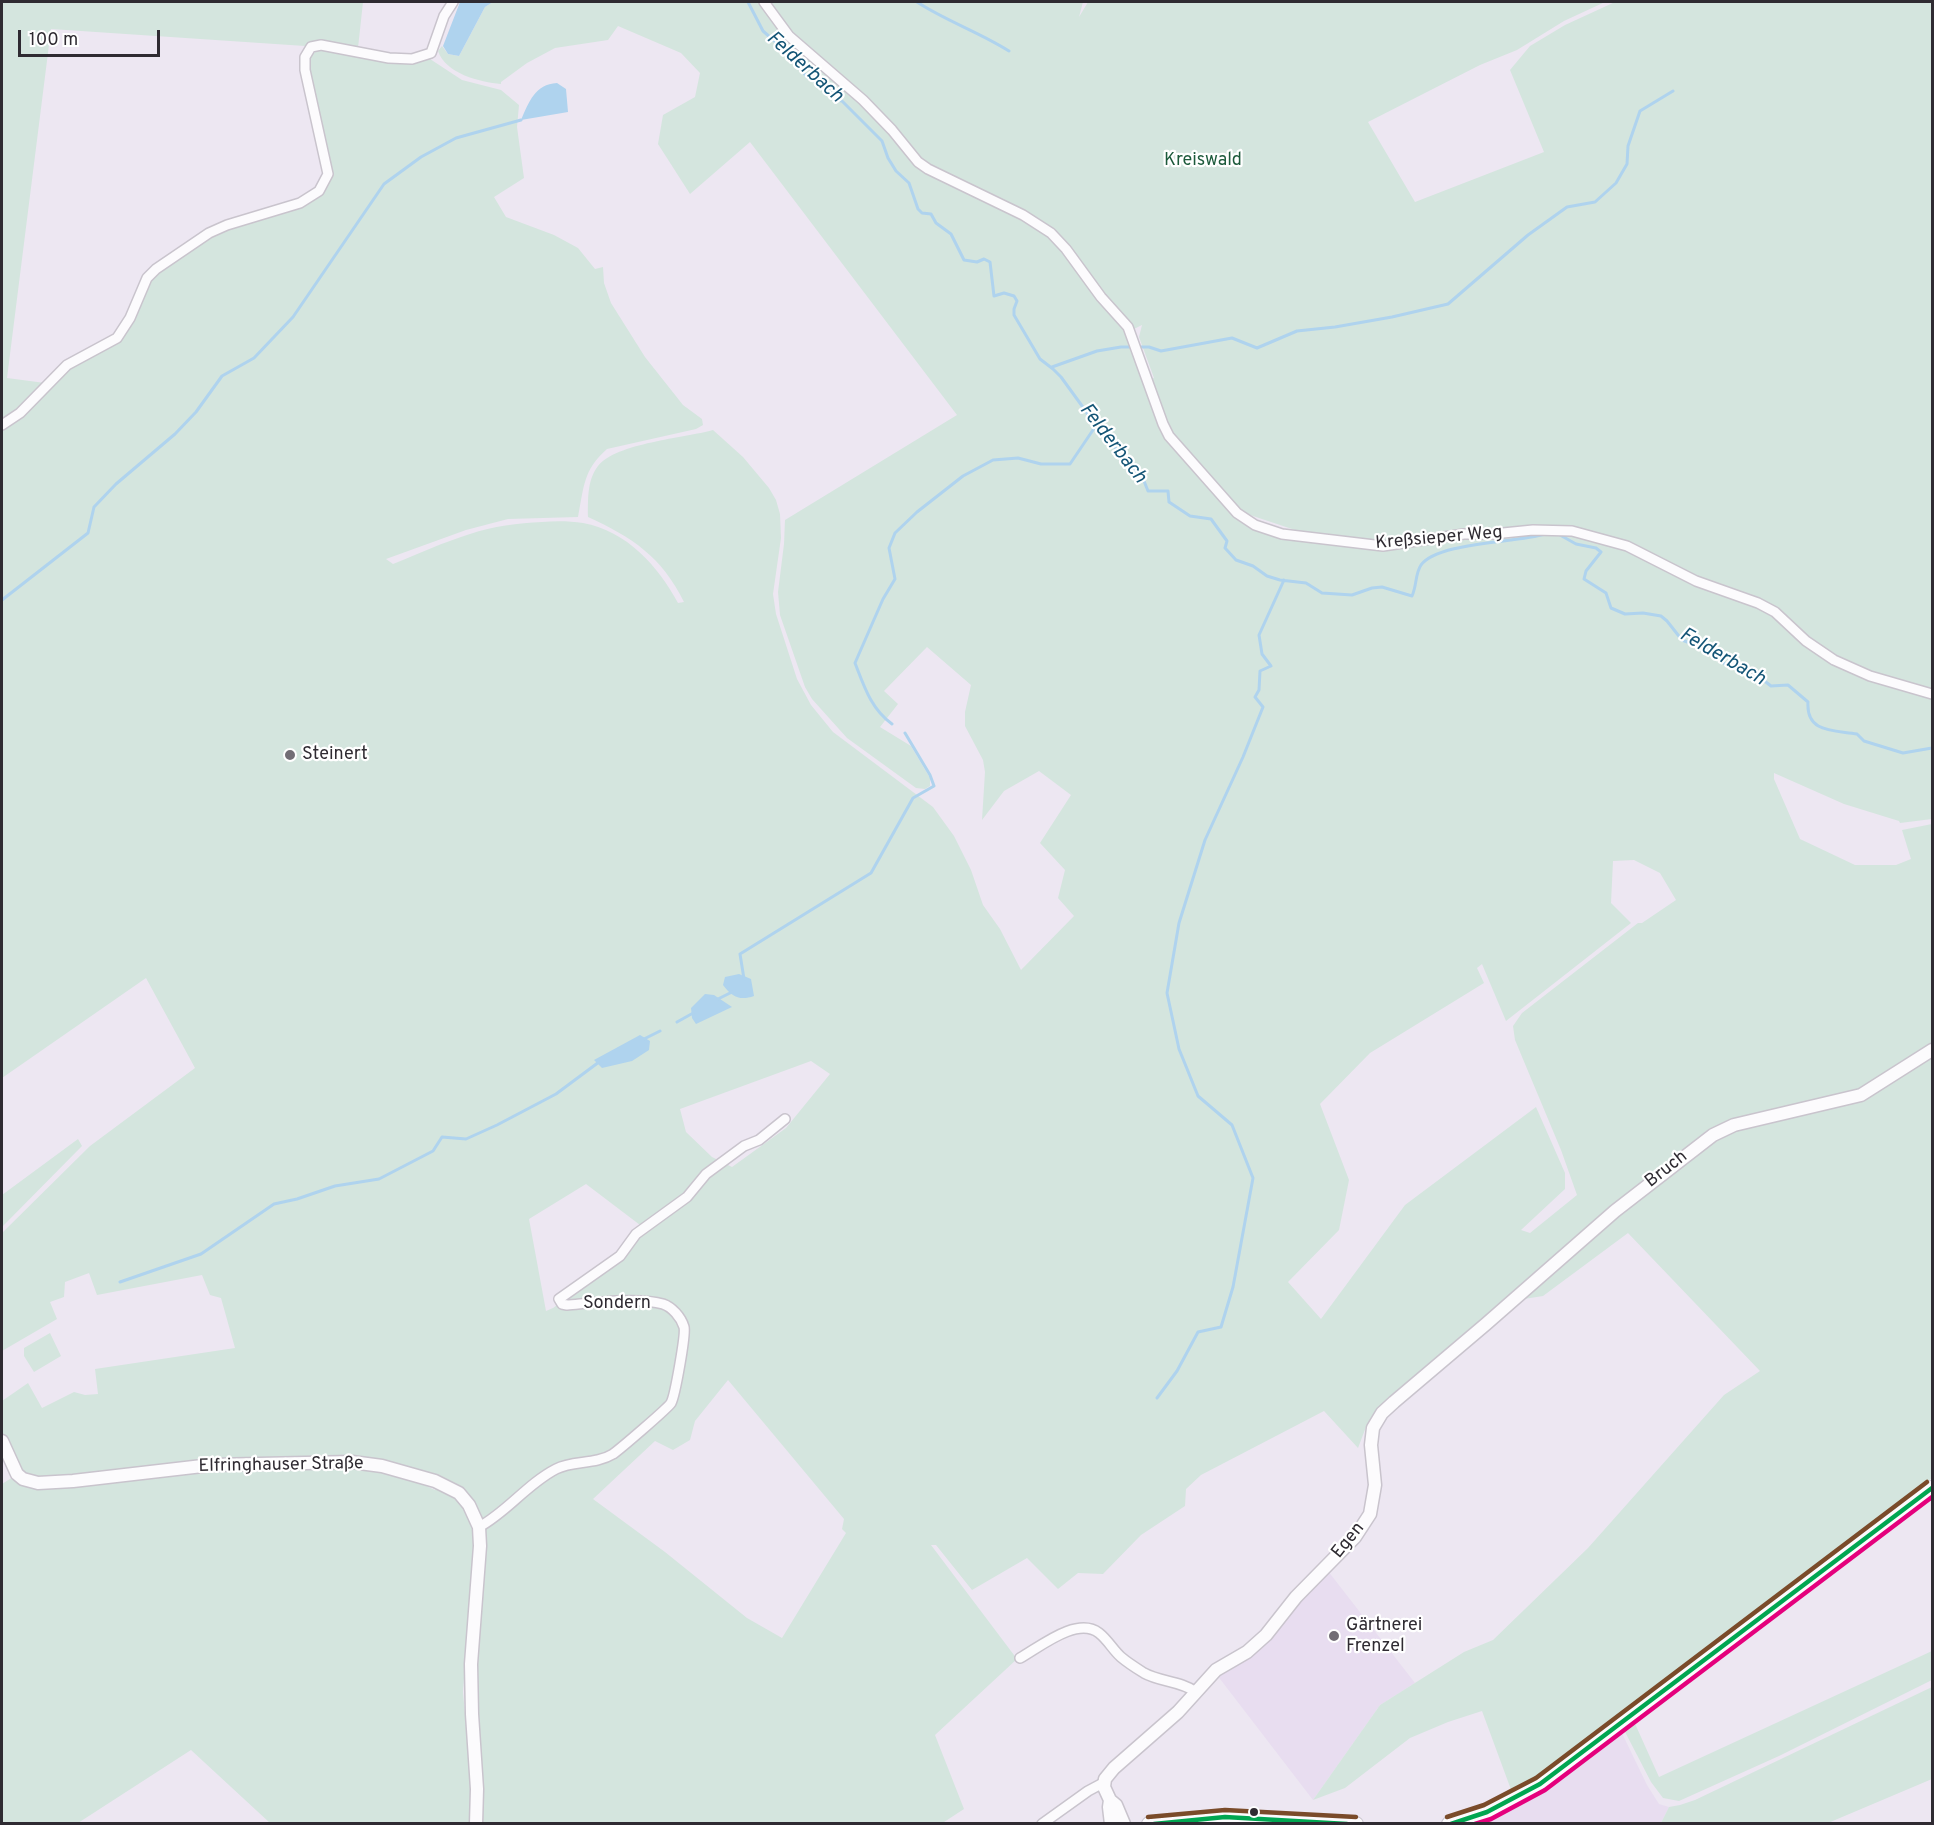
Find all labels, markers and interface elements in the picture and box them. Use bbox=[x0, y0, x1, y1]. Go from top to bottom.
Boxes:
scale bar bbox=[21, 18, 164, 56]
water label: Felderbach bbox=[761, 27, 847, 109]
text: 100 m bbox=[29, 29, 78, 52]
park label: Kreiswald bbox=[1164, 150, 1242, 172]
water label: Felderbach bbox=[1073, 399, 1151, 489]
street label: Kreßsieper Weg bbox=[1375, 523, 1503, 555]
water label: Felderbach bbox=[1675, 624, 1769, 692]
place label: Steinert bbox=[302, 744, 368, 766]
marker: Steinert bbox=[283, 748, 297, 762]
street label: Bruch bbox=[1642, 1147, 1692, 1193]
street label: Sondern bbox=[583, 1293, 651, 1315]
street label: Elfringhauser Straße bbox=[198, 1454, 364, 1478]
street label: Egen bbox=[1328, 1519, 1370, 1563]
place label: Gärtnerei Frenzel bbox=[1346, 1615, 1422, 1658]
marker: Gärtnerei Frenzel bbox=[1327, 1629, 1341, 1643]
unlabelled marker bbox=[1248, 1806, 1260, 1818]

